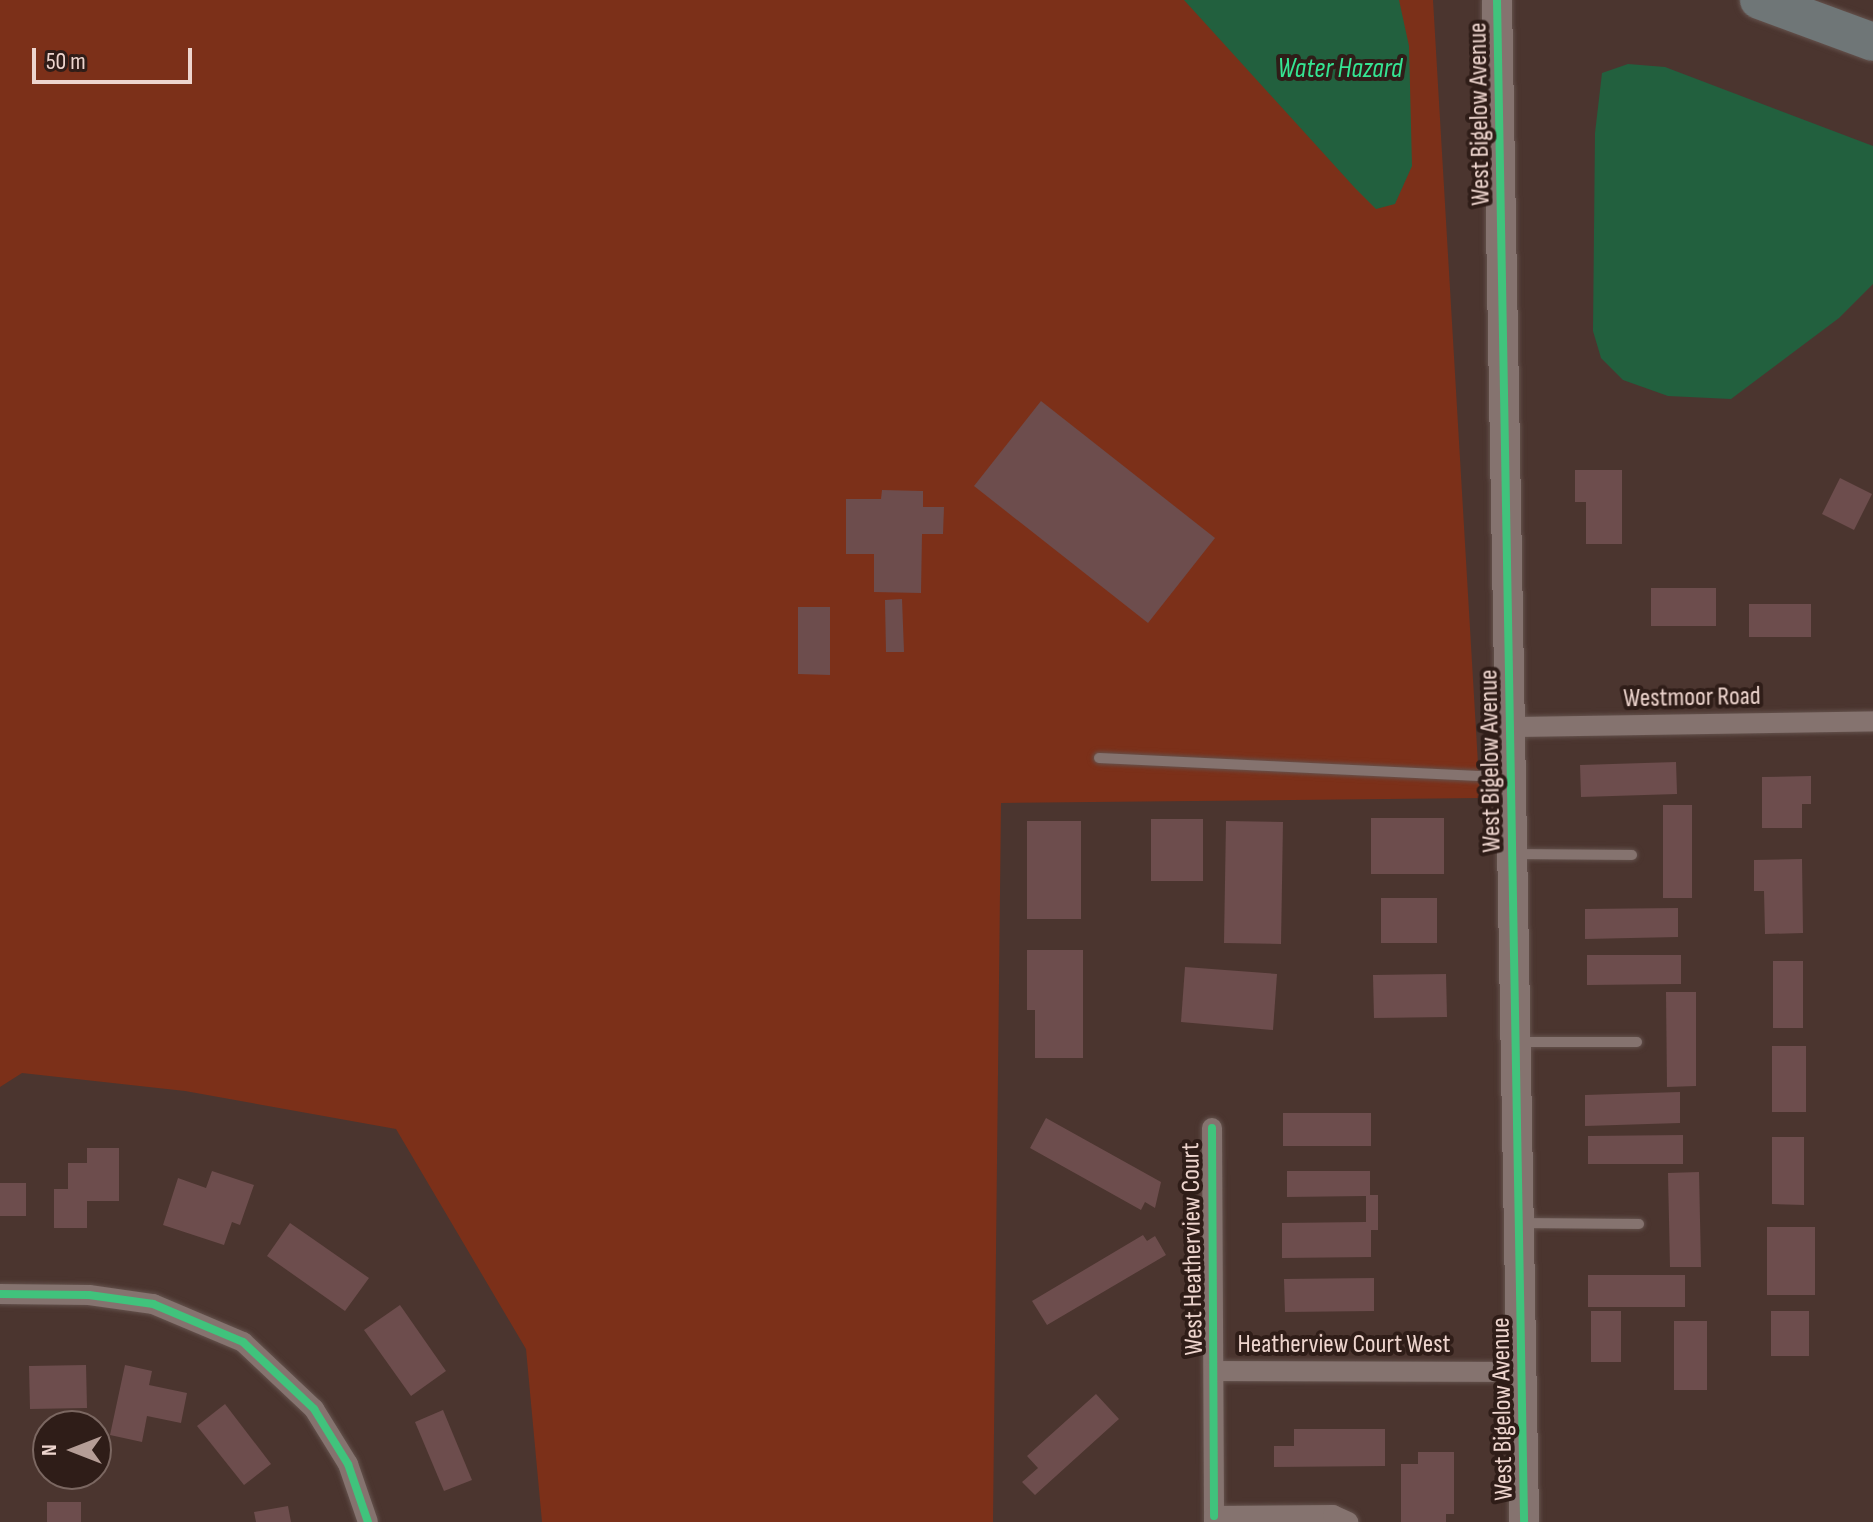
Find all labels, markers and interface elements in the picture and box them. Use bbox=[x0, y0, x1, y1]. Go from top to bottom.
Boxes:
street label: West Bigelow Avenue bbox=[1463, 22, 1497, 206]
scale bar bbox=[36, 32, 196, 82]
text: 50 m bbox=[46, 47, 86, 76]
water label: Water Hazard bbox=[1277, 52, 1403, 86]
street label: West Bigelow Avenue bbox=[1474, 669, 1508, 853]
street label: Westmoor Road bbox=[1623, 681, 1761, 715]
street label: West Heatherview Court bbox=[1176, 1142, 1210, 1356]
street label: West Bigelow Avenue bbox=[1486, 1317, 1520, 1501]
street label: Heatherview Court West bbox=[1238, 1329, 1450, 1361]
north arrow bbox=[32, 1410, 112, 1490]
text: N bbox=[36, 1444, 63, 1456]

